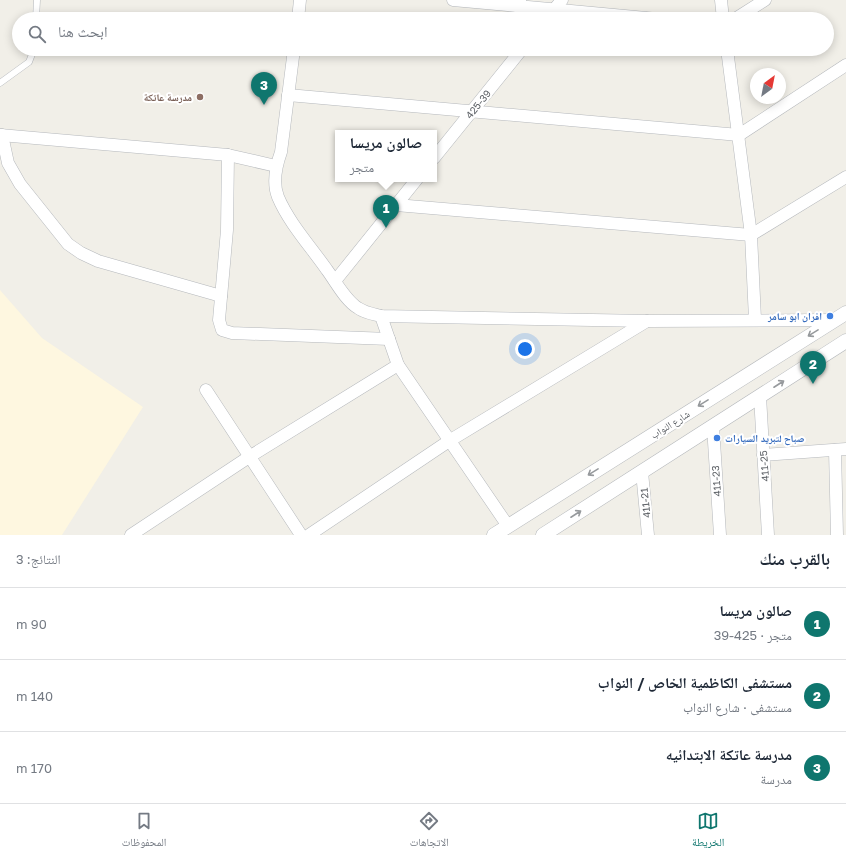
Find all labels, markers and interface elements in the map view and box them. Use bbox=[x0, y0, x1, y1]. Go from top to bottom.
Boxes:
search box bbox=[12, 12, 834, 56]
text: ابحث هنا bbox=[58, 22, 108, 40]
icon: search bbox=[26, 23, 48, 45]
north arrow bbox=[750, 68, 786, 104]
pin: 3 bbox=[251, 72, 277, 105]
street label: 425-39 bbox=[463, 87, 493, 121]
place label: مدرسة عاتكة bbox=[144, 91, 192, 104]
marker: مدرسة عاتكة bbox=[195, 92, 205, 102]
popup bbox=[335, 130, 437, 182]
text: صالون مريسا bbox=[350, 133, 422, 151]
text: متجر bbox=[350, 159, 374, 175]
pin: 1 bbox=[373, 195, 399, 228]
place label: افران ابو سامر bbox=[767, 310, 822, 323]
marker: افران ابو سامر bbox=[825, 311, 835, 321]
one-way arrow bbox=[807, 330, 819, 338]
your location bbox=[515, 339, 535, 359]
pin: 2 bbox=[800, 351, 826, 384]
one-way arrow bbox=[774, 379, 785, 388]
one-way arrow bbox=[698, 399, 709, 407]
street label: شارع النواب bbox=[648, 407, 693, 442]
place label: صباح لتبريد السيارات bbox=[725, 432, 804, 446]
marker: صباح لتبريد السيارات bbox=[712, 433, 722, 443]
street label: 411-25 bbox=[757, 450, 771, 482]
street label: 411-23 bbox=[709, 465, 723, 497]
one-way arrow bbox=[588, 468, 599, 476]
street label: 411-21 bbox=[637, 487, 653, 519]
one-way arrow bbox=[570, 510, 581, 518]
text: بالقرب منك bbox=[759, 548, 830, 569]
text: النتائج: 3 bbox=[16, 551, 61, 567]
text: صالون مريسا bbox=[719, 601, 792, 619]
text: 90 m bbox=[16, 616, 47, 632]
text: 1 bbox=[814, 616, 820, 632]
text: متجر · 425-39 bbox=[714, 627, 792, 643]
text: مستشفى الكاظمية الخاص / النواب bbox=[598, 673, 792, 691]
text: 140 m bbox=[16, 688, 53, 704]
text: 2 bbox=[813, 688, 821, 704]
text: مستشفى · شارع النواب bbox=[683, 699, 792, 715]
text: مدرسة عاتكة الابتدائيه bbox=[666, 745, 792, 763]
text: 170 m bbox=[16, 760, 52, 776]
text: 3 bbox=[813, 760, 821, 776]
text: مدرسة bbox=[760, 771, 792, 787]
tab: المحفوظات bbox=[122, 810, 166, 853]
tab: الاتجاهات bbox=[410, 810, 449, 853]
tab: الخريطة bbox=[692, 810, 724, 853]

